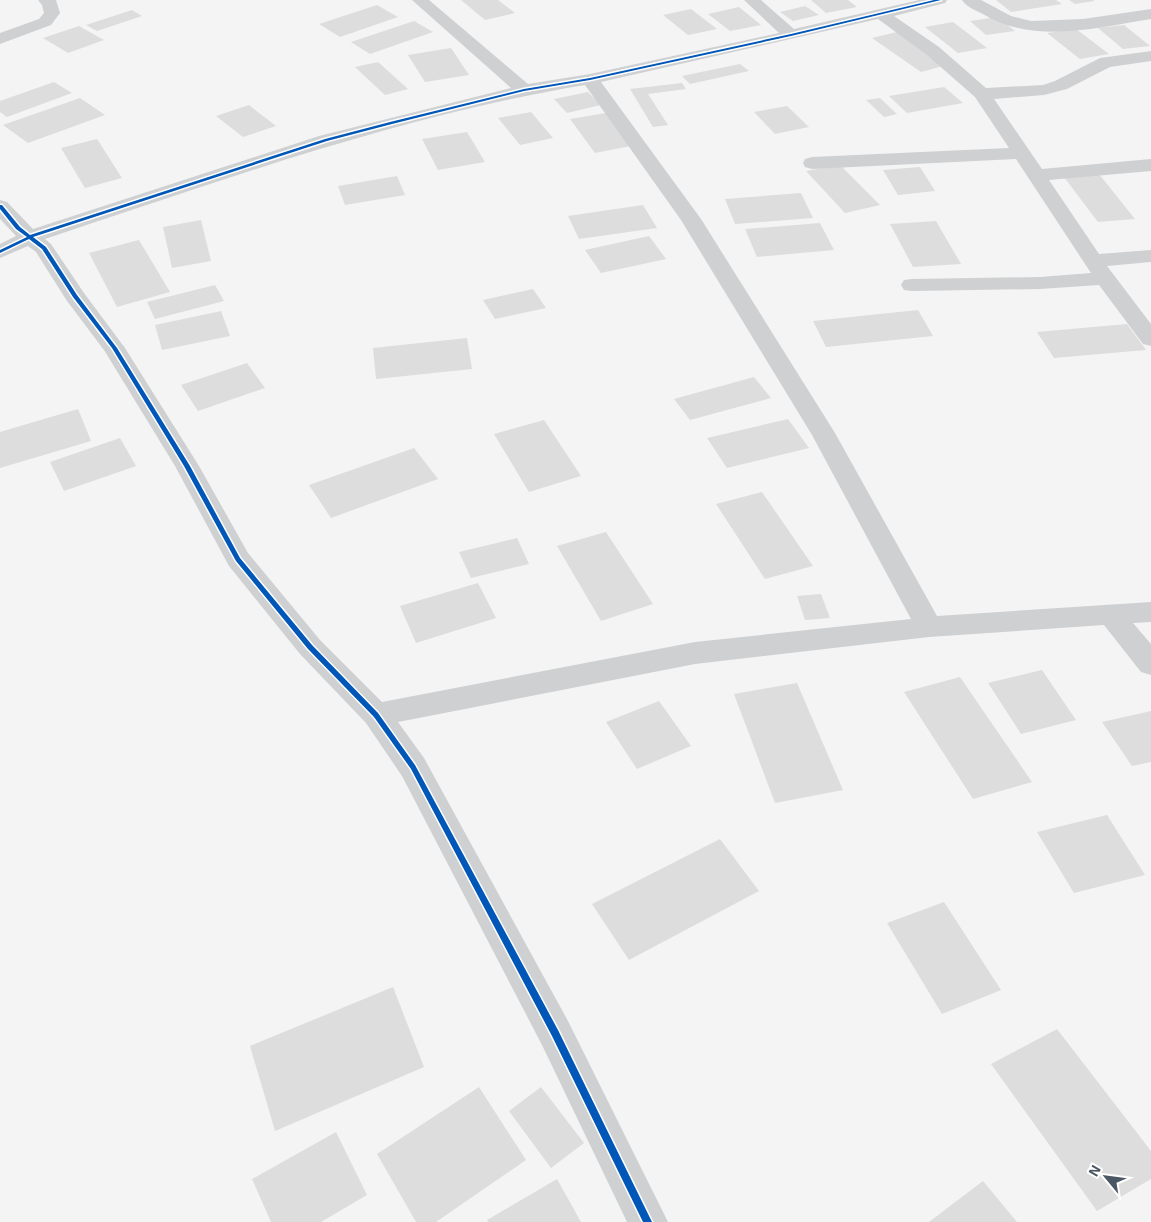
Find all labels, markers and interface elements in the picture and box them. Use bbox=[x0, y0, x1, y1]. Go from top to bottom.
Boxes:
north arrow bbox=[1081, 1152, 1131, 1202]
text: N bbox=[1084, 1162, 1104, 1179]

